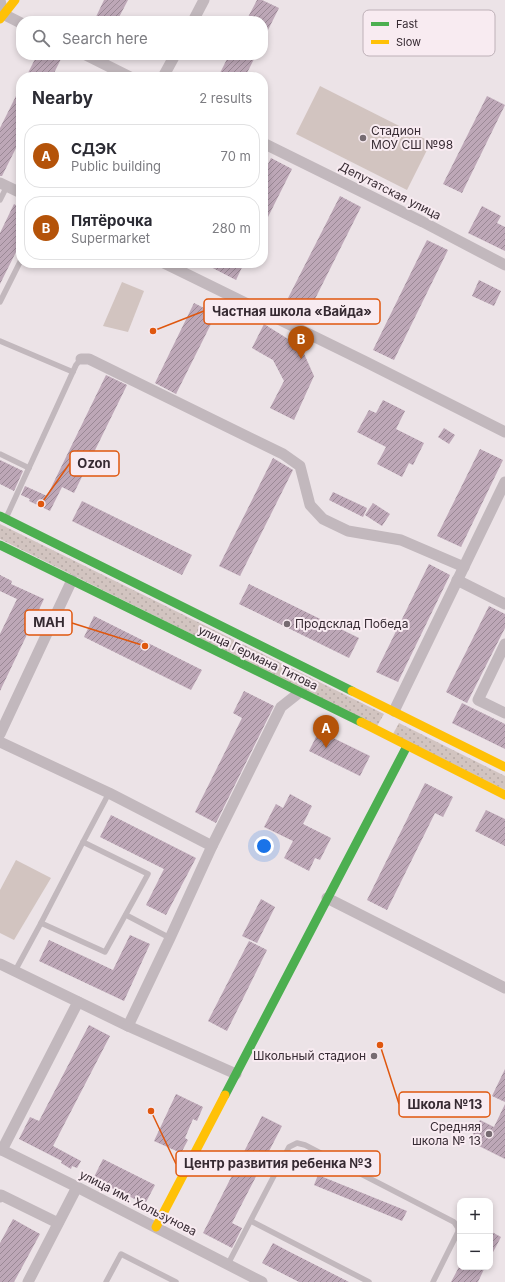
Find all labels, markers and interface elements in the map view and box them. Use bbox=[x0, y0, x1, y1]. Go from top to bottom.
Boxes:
legend bbox=[363, 10, 495, 56]
search box bbox=[16, 16, 268, 60]
text: Fast bbox=[396, 17, 418, 31]
icon: search bbox=[30, 27, 52, 49]
text: Search here bbox=[62, 29, 148, 48]
text: Slow bbox=[396, 35, 421, 49]
text: Nearby bbox=[32, 88, 93, 108]
text: 2 results bbox=[199, 90, 252, 106]
place label: Стадион МОУ СШ №98 bbox=[371, 123, 453, 152]
marker: Стадион МОУ СШ №98 bbox=[358, 133, 368, 143]
text: СДЭК bbox=[71, 139, 117, 158]
text: A bbox=[41, 148, 51, 164]
text: 70 m bbox=[221, 148, 251, 164]
text: Public building bbox=[71, 158, 161, 174]
street label: Депутатская улица bbox=[337, 158, 444, 223]
text: Пятёрочка bbox=[71, 211, 152, 230]
text: B bbox=[42, 220, 50, 236]
text: 280 m bbox=[212, 220, 251, 236]
text: Supermarket bbox=[71, 230, 150, 246]
callout: Частная школа «Вайда» bbox=[204, 299, 380, 324]
text: Частная школа «Вайда» bbox=[212, 303, 372, 319]
pin: B bbox=[288, 326, 314, 359]
callout: Ozon bbox=[70, 451, 119, 476]
text: Ozon bbox=[77, 455, 111, 471]
callout: МАН bbox=[25, 610, 72, 635]
text: МАН bbox=[33, 614, 65, 630]
place label: Продсклад Победа bbox=[295, 616, 408, 631]
marker: Продсклад Победа bbox=[282, 619, 292, 629]
street label: улица Германа Титова bbox=[196, 622, 321, 693]
pin: A bbox=[313, 715, 339, 748]
your location bbox=[254, 836, 274, 856]
place label: Школьный стадион bbox=[253, 1048, 366, 1063]
marker: Школьный стадион bbox=[369, 1051, 379, 1061]
callout: Школа №13 bbox=[399, 1092, 490, 1117]
text: Школа №13 bbox=[408, 1096, 482, 1112]
place label: Средняя школа № 13 bbox=[412, 1119, 481, 1148]
marker: Средняя школа № 13 bbox=[484, 1129, 494, 1139]
callout: Центр развития ребенка №3 bbox=[176, 1151, 380, 1176]
text: Центр развития ребенка №3 bbox=[184, 1155, 372, 1171]
street label: улица им. Хользунова bbox=[77, 1166, 199, 1239]
map controls bbox=[457, 1198, 493, 1270]
button: + bbox=[457, 1198, 493, 1234]
button: − bbox=[457, 1234, 493, 1270]

